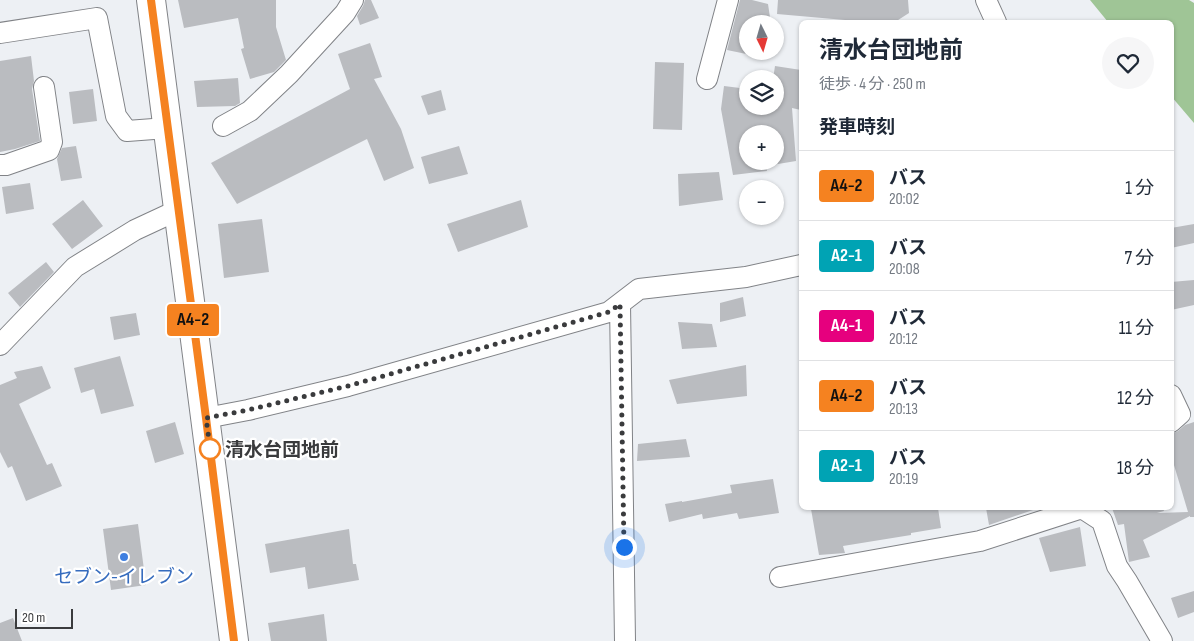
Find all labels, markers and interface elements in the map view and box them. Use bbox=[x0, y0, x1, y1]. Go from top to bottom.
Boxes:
north arrow bbox=[739, 15, 784, 60]
map controls bbox=[739, 15, 784, 225]
text: 清水台団地前 bbox=[819, 36, 963, 65]
button: heart bbox=[1102, 37, 1154, 89]
button: layers bbox=[739, 70, 784, 115]
text: 徒歩 · 4 分 · 250 m bbox=[819, 75, 926, 94]
text: 発車時刻 bbox=[819, 116, 895, 139]
button: + bbox=[739, 125, 784, 170]
text: バス bbox=[889, 167, 927, 190]
text: A4-2 bbox=[830, 175, 863, 196]
text: 1 分 bbox=[1125, 177, 1154, 200]
button: − bbox=[739, 180, 784, 225]
text: 20:02 bbox=[889, 190, 919, 209]
text: バス bbox=[889, 237, 927, 260]
text: A2-1 bbox=[831, 245, 862, 266]
text: 7 分 bbox=[1124, 247, 1154, 270]
text: 20:08 bbox=[889, 260, 920, 279]
line badge: A4-2 bbox=[158, 304, 228, 336]
text: バス bbox=[889, 307, 927, 330]
text: A4-2 bbox=[177, 309, 209, 330]
text: A4-1 bbox=[831, 315, 862, 336]
text: 11 分 bbox=[1119, 317, 1154, 340]
text: 20:12 bbox=[889, 330, 918, 349]
text: バス bbox=[889, 377, 927, 400]
text: A4-2 bbox=[830, 385, 863, 406]
text: 12 分 bbox=[1117, 387, 1154, 410]
text: 20:13 bbox=[889, 400, 918, 419]
marker: 清水台団地前 bbox=[199, 438, 221, 460]
place label: 清水台団地前 bbox=[225, 439, 339, 462]
text: バス bbox=[889, 447, 927, 470]
text: A2-1 bbox=[831, 455, 862, 476]
text: 18 分 bbox=[1117, 457, 1154, 480]
text: 20:19 bbox=[889, 470, 918, 489]
your location bbox=[612, 535, 637, 560]
marker: セブン-イレブン bbox=[118, 551, 130, 563]
place label: セブン-イレブン bbox=[54, 566, 194, 589]
scale bar bbox=[15, 606, 72, 629]
text: 20 m bbox=[22, 609, 45, 626]

